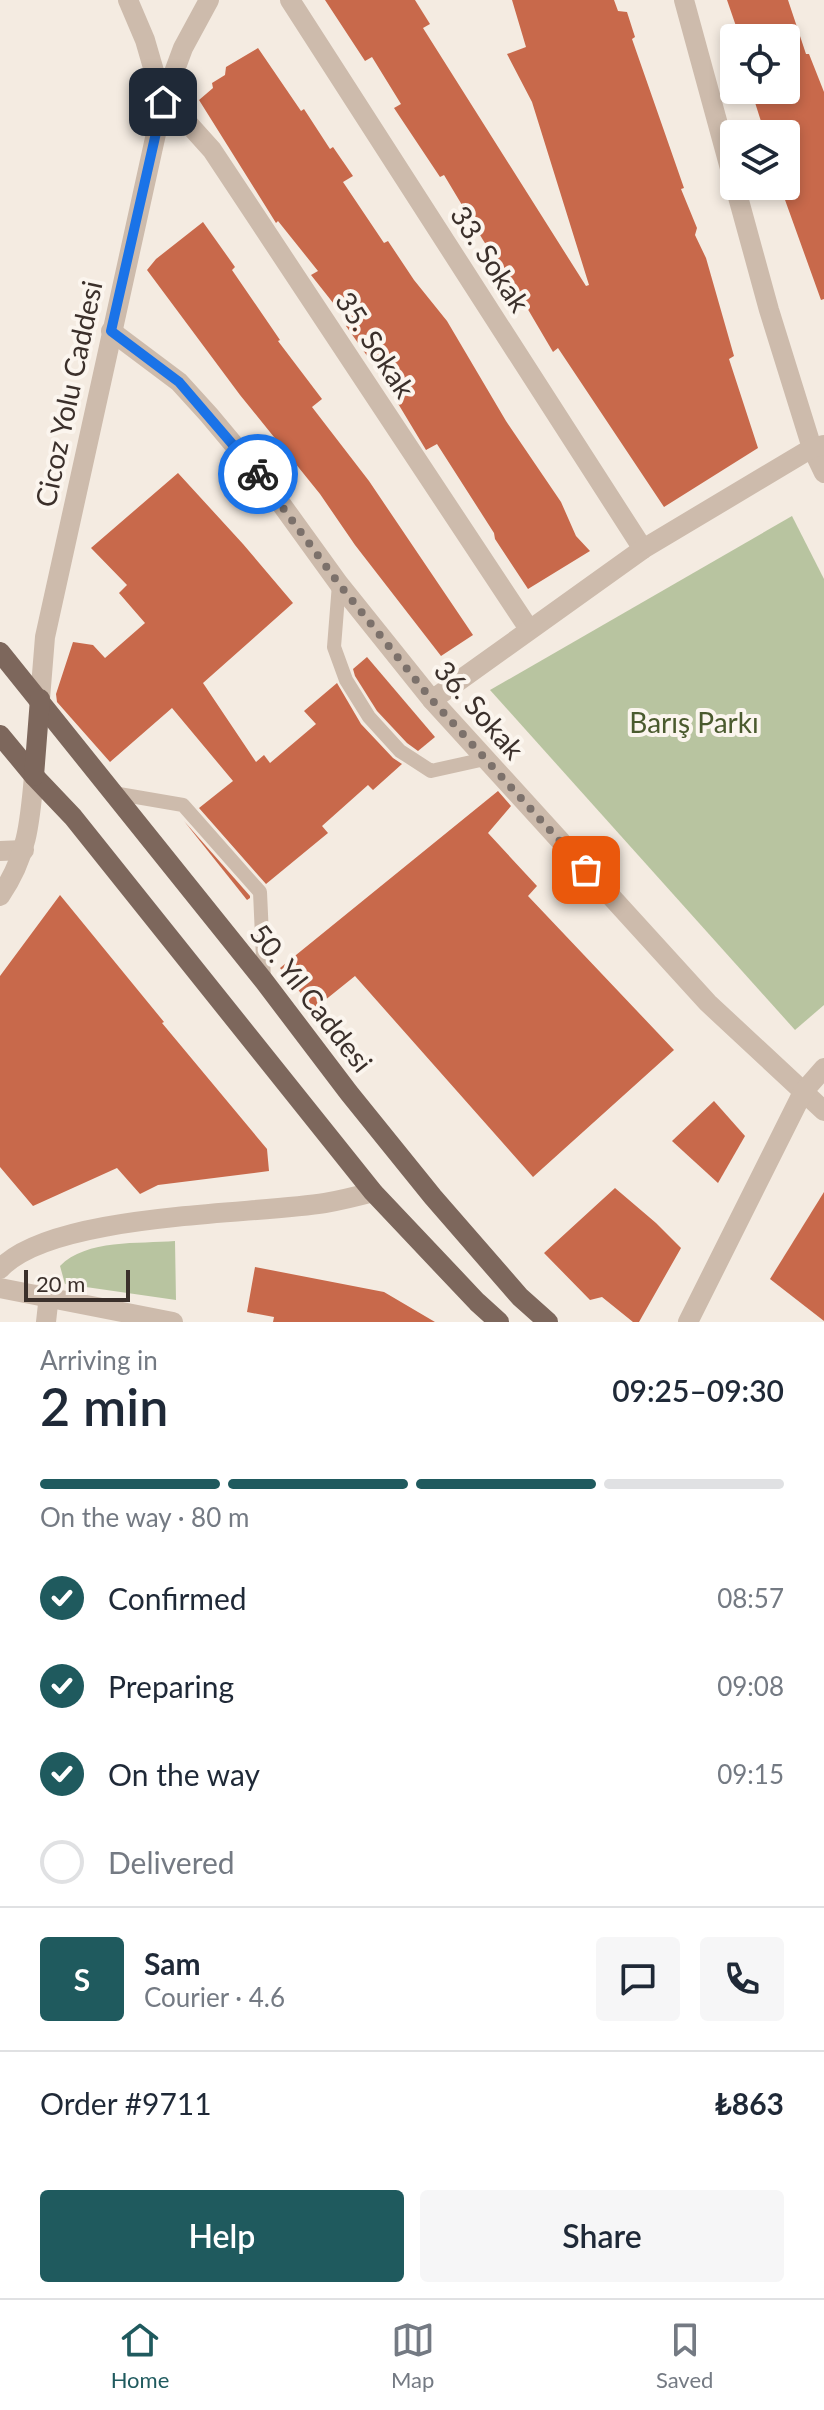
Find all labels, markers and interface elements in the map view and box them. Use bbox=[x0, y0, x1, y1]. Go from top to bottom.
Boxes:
map controls bbox=[720, 24, 800, 200]
button: locate bbox=[720, 24, 800, 104]
pin bbox=[129, 68, 197, 136]
icon: home bbox=[141, 80, 185, 124]
button: layers bbox=[720, 120, 800, 200]
street label: 33. Sokak bbox=[444, 199, 538, 319]
street label: Cicoz Yolu Caddesi bbox=[27, 278, 109, 510]
street label: 35. Sokak bbox=[329, 285, 423, 405]
courier bbox=[218, 434, 298, 514]
icon: bike bbox=[236, 452, 280, 496]
street label: 36. Sokak bbox=[428, 653, 532, 766]
park label: Barış Parkı bbox=[629, 705, 759, 739]
pin bbox=[552, 836, 620, 904]
icon: bag bbox=[564, 848, 608, 892]
street label: 50. Yıl Caddesi bbox=[243, 917, 380, 1078]
scale bar bbox=[24, 1266, 130, 1302]
text: 20 m bbox=[36, 1270, 85, 1297]
text: Arriving in bbox=[40, 1344, 158, 1376]
text: 09:25–09:30 bbox=[612, 1372, 784, 1408]
text: 2 min bbox=[40, 1375, 168, 1437]
text: On the way · 80 m bbox=[40, 1501, 249, 1533]
icon: check bbox=[40, 1576, 84, 1620]
text: Confirmed bbox=[108, 1580, 247, 1616]
text: 08:57 bbox=[717, 1582, 784, 1614]
icon: check bbox=[40, 1664, 84, 1708]
text: Preparing bbox=[108, 1668, 234, 1704]
text: 09:08 bbox=[717, 1670, 784, 1702]
icon: check bbox=[40, 1752, 84, 1796]
text: On the way bbox=[108, 1756, 260, 1792]
text: 09:15 bbox=[717, 1758, 784, 1790]
text: Delivered bbox=[108, 1844, 235, 1880]
button: chat bbox=[596, 1937, 680, 2021]
button: phone bbox=[700, 1937, 784, 2021]
text: Sam bbox=[144, 1945, 201, 1981]
text: S bbox=[74, 1961, 90, 1997]
text: Courier · 4.6 bbox=[144, 1981, 285, 2013]
text: Order #9711 bbox=[40, 2085, 212, 2121]
text: ₺863 bbox=[714, 2085, 784, 2121]
button: Help bbox=[40, 2190, 404, 2282]
button: Share bbox=[420, 2190, 784, 2282]
tab: Home bbox=[111, 2318, 169, 2393]
tab: Map bbox=[391, 2318, 435, 2393]
tab: Saved bbox=[656, 2318, 713, 2393]

